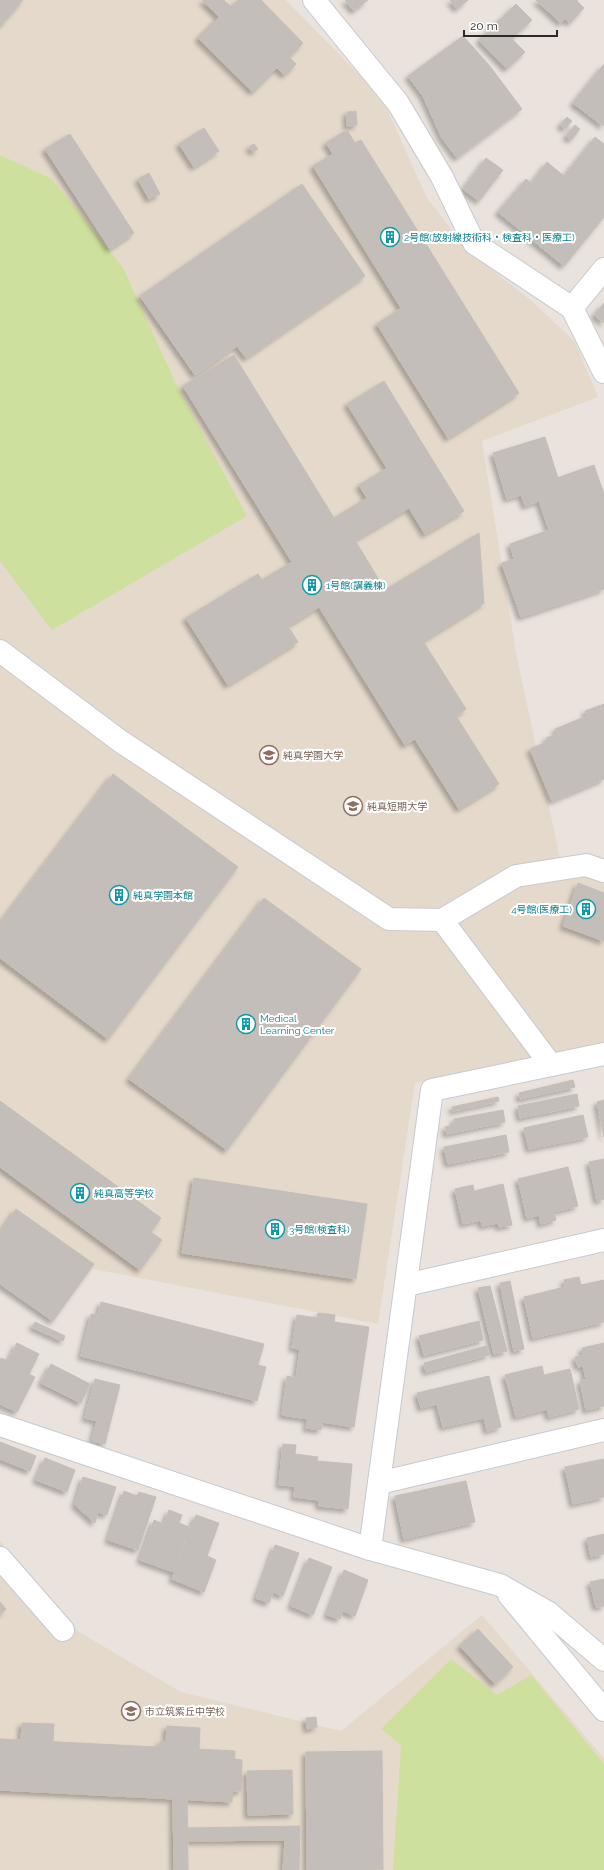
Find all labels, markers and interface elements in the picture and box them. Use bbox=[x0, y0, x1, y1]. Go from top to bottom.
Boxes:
scale bar bbox=[464, 12, 557, 38]
text: 20 m bbox=[470, 19, 498, 33]
building icon: 2号館(放射線技術科・検査科・医療工) bbox=[379, 226, 401, 248]
place label: 2号館(放射線技術科・検査科・医療工) bbox=[404, 232, 575, 243]
building icon: 1号館(講義棟) bbox=[301, 574, 323, 596]
place label: 1号館(講義棟) bbox=[326, 580, 386, 591]
school or university icon: 純真学園大学 bbox=[258, 744, 280, 766]
place label: 純真学園大学 bbox=[283, 750, 343, 761]
school or university icon: 純真短期大学 bbox=[342, 795, 364, 817]
place label: 純真短期大学 bbox=[367, 801, 427, 812]
building icon: 純真学園本館 bbox=[108, 884, 130, 906]
place label: 純真学園本館 bbox=[133, 890, 193, 901]
building icon: 4号館(医療工) bbox=[575, 898, 597, 920]
place label: 4号館(医療工) bbox=[511, 904, 572, 915]
building icon: Medical Learning Center bbox=[235, 1013, 257, 1035]
place label: Medical Learning Center bbox=[260, 1013, 335, 1036]
building icon: 純真高等学校 bbox=[69, 1182, 91, 1204]
place label: 純真高等学校 bbox=[94, 1188, 154, 1199]
building icon: 3号館(検査科) bbox=[264, 1218, 286, 1240]
place label: 3号館(検査科) bbox=[289, 1224, 350, 1235]
school or university icon: 市立筑紫丘中学校 bbox=[120, 1700, 142, 1722]
place label: 市立筑紫丘中学校 bbox=[145, 1706, 225, 1717]

